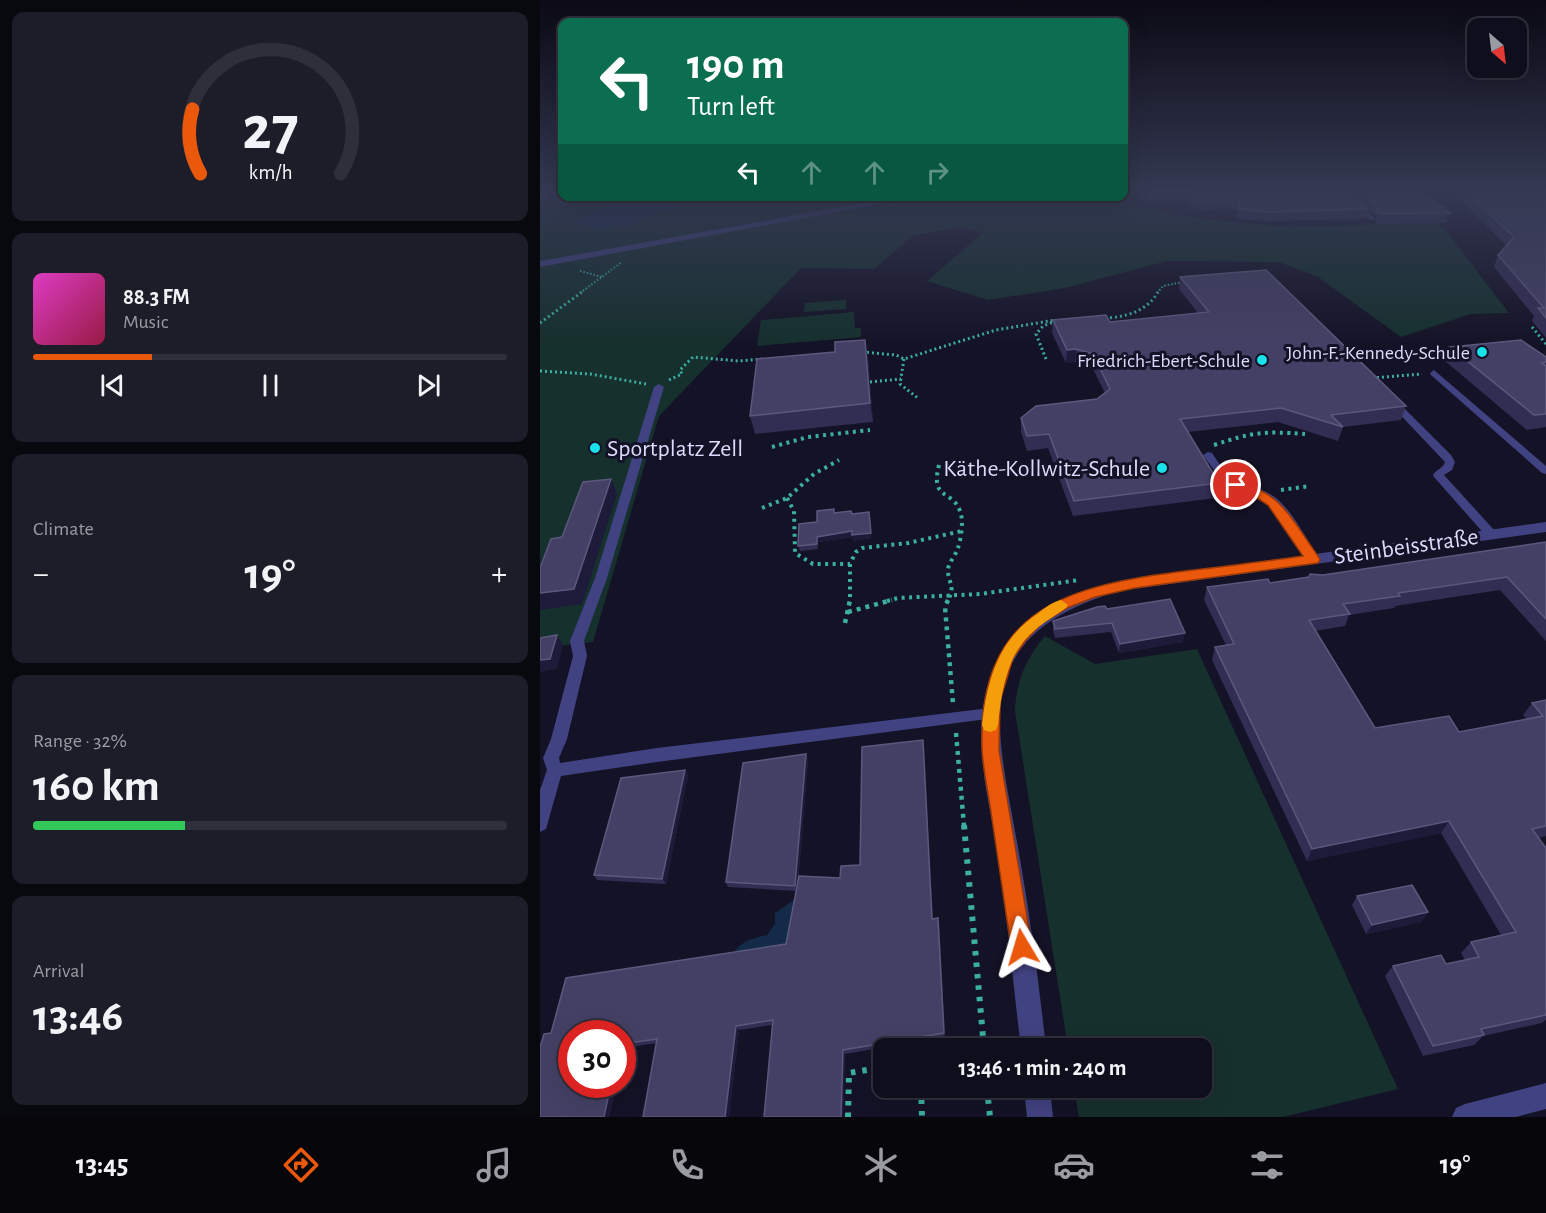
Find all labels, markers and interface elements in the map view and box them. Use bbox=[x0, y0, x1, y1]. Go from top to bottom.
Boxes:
north arrow bbox=[1467, 18, 1527, 78]
map controls bbox=[1467, 18, 1527, 78]
icon: left bbox=[588, 42, 666, 120]
text: 190 m bbox=[687, 44, 785, 86]
text: Turn left bbox=[687, 93, 775, 120]
text: 27 bbox=[242, 98, 298, 160]
icon: left bbox=[732, 156, 765, 189]
icon: ahead bbox=[795, 156, 828, 189]
icon: ahead bbox=[858, 156, 891, 189]
icon: right bbox=[921, 156, 954, 189]
text: km/h bbox=[248, 162, 292, 183]
text: 88.3 FM bbox=[123, 286, 190, 308]
text: Music bbox=[123, 312, 169, 332]
place label: John-F.-Kennedy-Schule bbox=[1286, 343, 1470, 363]
marker: John-F.-Kennedy-Schule bbox=[1475, 345, 1489, 359]
place label: Friedrich-Ebert-Schule bbox=[1077, 351, 1250, 371]
marker: Friedrich-Ebert-Schule bbox=[1255, 353, 1269, 367]
icon: previous bbox=[96, 369, 129, 402]
icon: pause bbox=[254, 369, 287, 402]
icon: next bbox=[412, 369, 445, 402]
place label: Sportplatz Zell bbox=[607, 437, 743, 461]
marker: Sportplatz Zell bbox=[588, 441, 602, 455]
place label: Käthe-Kollwitz-Schule bbox=[943, 457, 1150, 481]
pin bbox=[1210, 459, 1261, 510]
marker: Käthe-Kollwitz-Schule bbox=[1155, 461, 1169, 475]
icon: arrive bbox=[1219, 468, 1252, 501]
text: Climate bbox=[33, 519, 94, 539]
street label: Steinbeisstraße bbox=[1332, 525, 1480, 569]
text: 19° bbox=[244, 552, 296, 597]
text: − bbox=[33, 558, 49, 591]
text: + bbox=[491, 558, 507, 591]
text: Range · 32% bbox=[33, 731, 127, 751]
text: 160 km bbox=[33, 764, 160, 809]
position arrow bbox=[990, 915, 1054, 979]
text: Arrival bbox=[33, 961, 84, 981]
text: 13:46 bbox=[33, 994, 123, 1039]
speed limit sign: 30 bbox=[558, 1020, 636, 1098]
text: 13:46 · 1 min · 240 m bbox=[959, 1057, 1126, 1079]
icon: directions bbox=[280, 1144, 322, 1186]
icon: music bbox=[473, 1144, 515, 1186]
icon: phone bbox=[666, 1144, 708, 1186]
icon: climate bbox=[860, 1144, 902, 1186]
icon: car bbox=[1053, 1144, 1095, 1186]
icon: filters bbox=[1246, 1144, 1288, 1186]
text: 13:45 bbox=[76, 1151, 128, 1178]
text: 19° bbox=[1440, 1151, 1470, 1178]

